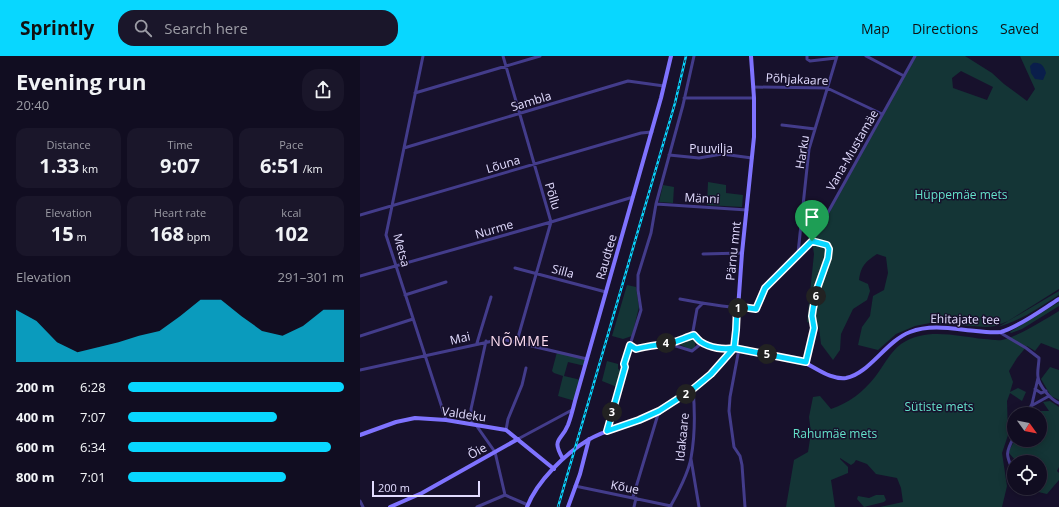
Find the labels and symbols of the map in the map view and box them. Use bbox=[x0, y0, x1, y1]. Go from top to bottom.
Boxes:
street label: Põhjakaare bbox=[765, 69, 829, 89]
street label: Sambla bbox=[509, 87, 553, 115]
street label: Vana-Mustamäe bbox=[822, 106, 882, 194]
street label: Harku bbox=[791, 134, 813, 170]
street label: Puuvilja bbox=[689, 140, 733, 157]
street label: Lõuna bbox=[484, 151, 522, 177]
street label: Põllu bbox=[541, 180, 565, 212]
park label: Hüppemäe mets bbox=[914, 186, 1008, 203]
street label: Männi bbox=[684, 189, 720, 207]
pin bbox=[795, 200, 829, 241]
street label: Nurme bbox=[473, 215, 515, 243]
street label: Pärnu mnt bbox=[721, 221, 745, 281]
street label: Metsa bbox=[389, 231, 415, 269]
street label: Raudtee bbox=[591, 232, 621, 282]
street label: Silla bbox=[550, 260, 576, 282]
pin: 6 bbox=[806, 286, 826, 306]
pin: 1 bbox=[728, 298, 748, 318]
street label: Ehitajate tee bbox=[930, 310, 1000, 328]
street label: Mai bbox=[448, 327, 472, 349]
district label: NÕMME bbox=[490, 331, 550, 350]
pin: 4 bbox=[656, 333, 676, 353]
pin: 5 bbox=[757, 344, 777, 364]
pin: 2 bbox=[676, 384, 696, 404]
park label: Sütiste mets bbox=[905, 398, 974, 415]
street label: Valdeku bbox=[441, 402, 487, 426]
pin: 3 bbox=[602, 402, 622, 422]
north arrow bbox=[1007, 407, 1047, 447]
street label: Idakaare bbox=[671, 412, 693, 462]
park label: Rahumäe mets bbox=[793, 425, 877, 442]
street label: Õie bbox=[465, 439, 490, 463]
street label: Kõue bbox=[609, 476, 641, 498]
scale bar bbox=[372, 479, 480, 498]

